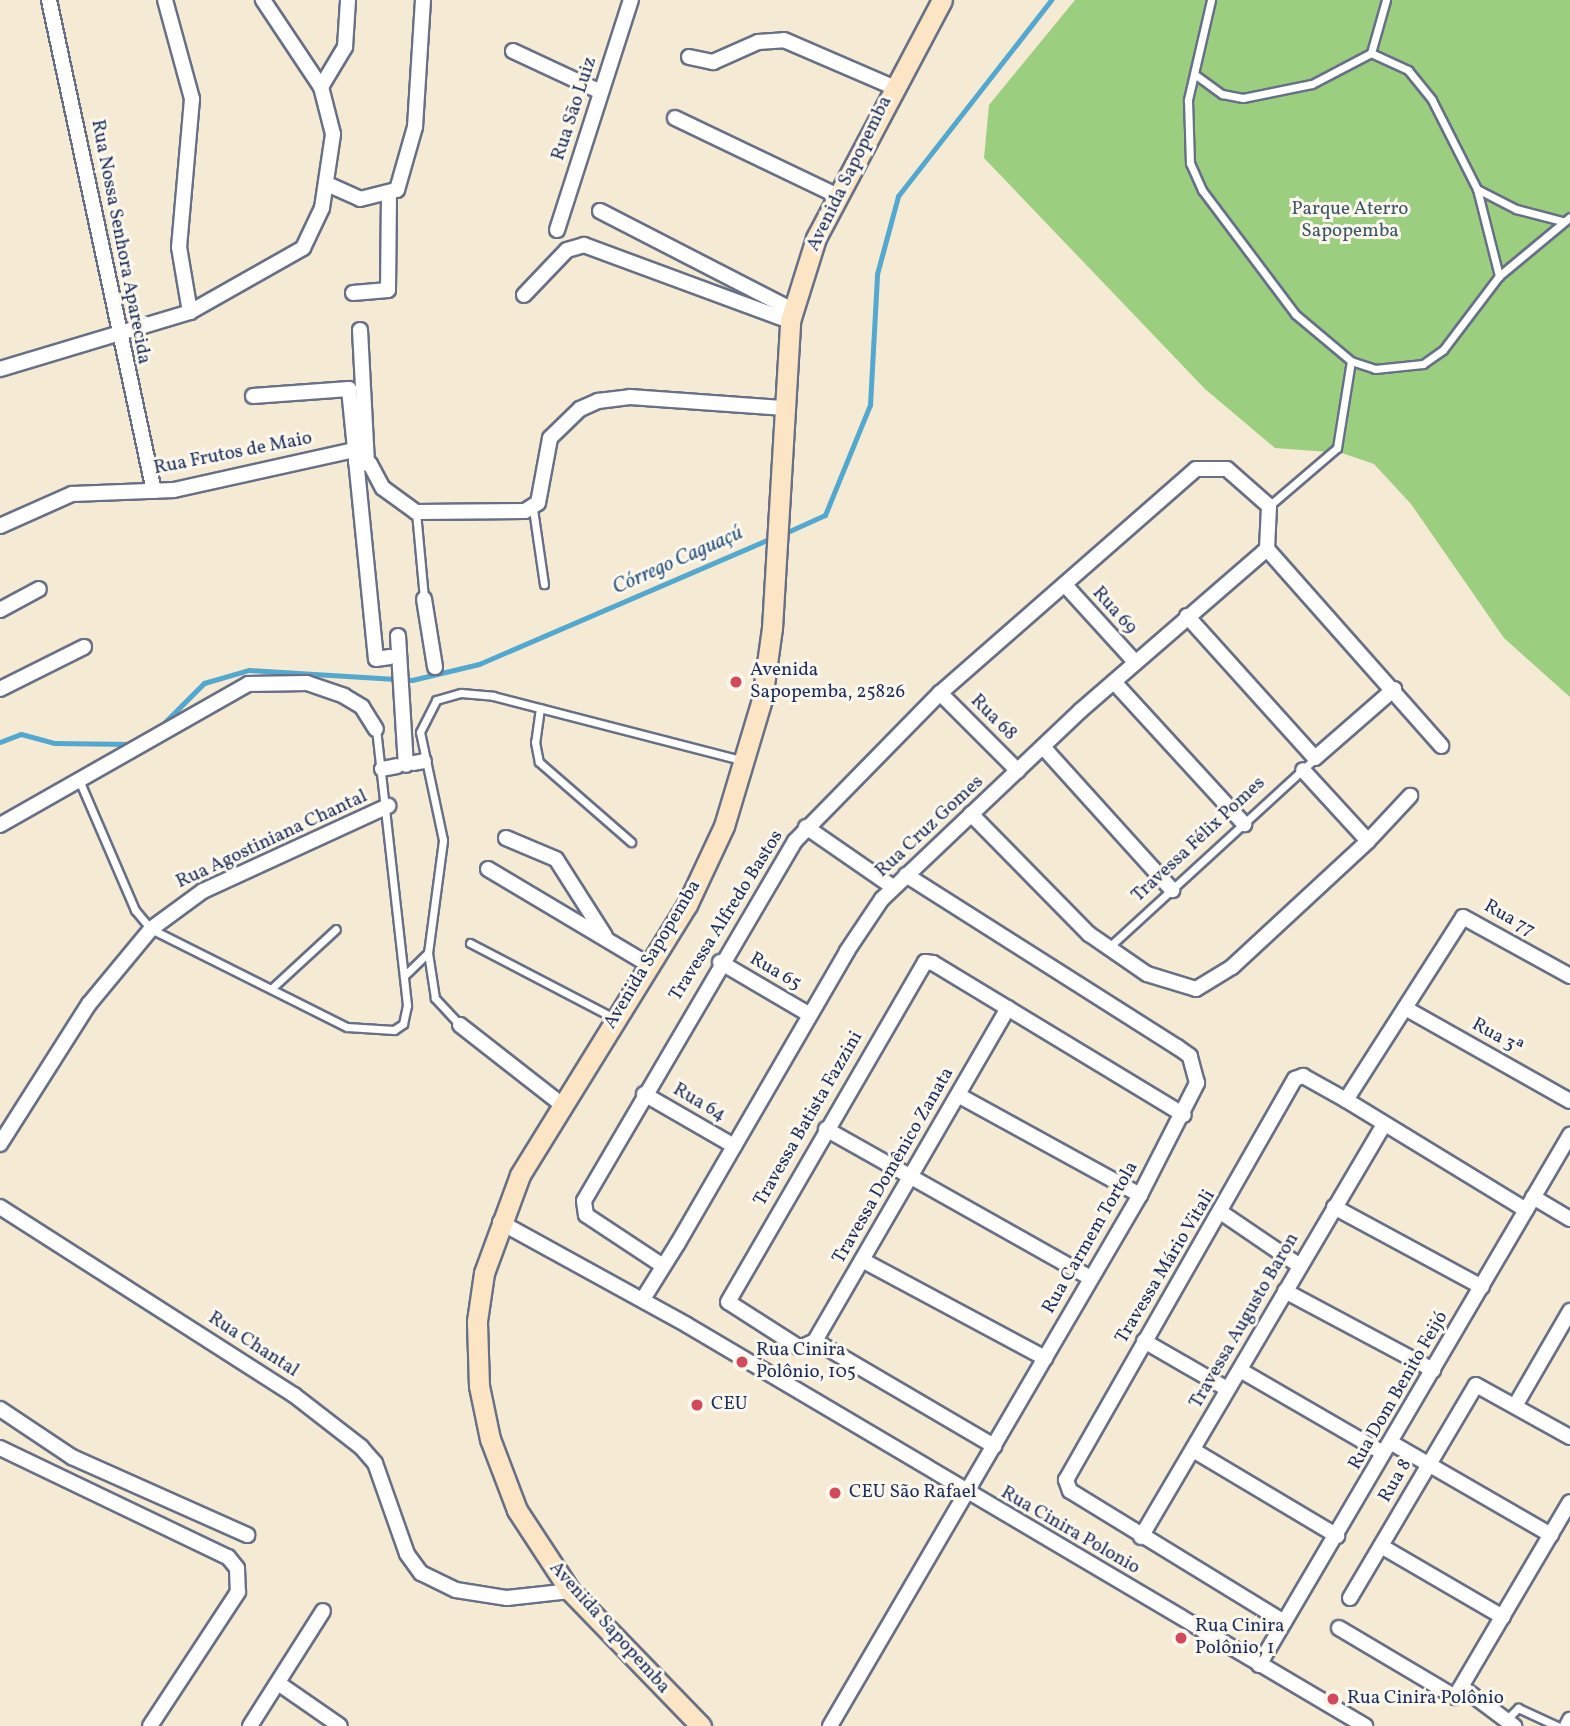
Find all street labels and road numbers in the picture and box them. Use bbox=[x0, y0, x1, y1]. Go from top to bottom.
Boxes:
street label: Rua São Luiz bbox=[548, 54, 602, 164]
street label: Avenida Sapopemba bbox=[803, 93, 897, 255]
street label: Rua Nossa Senhora Aparecida bbox=[85, 118, 155, 366]
street label: Rua Frutos de Maio bbox=[152, 427, 314, 481]
street label: Rua 69 bbox=[1087, 582, 1141, 640]
street label: Rua 68 bbox=[965, 690, 1021, 746]
street label: Rua Cruz Gomes bbox=[871, 771, 989, 883]
street label: Travessa Félix Pomes bbox=[1128, 772, 1270, 908]
street label: Rua Agostiniana Chantal bbox=[173, 786, 371, 894]
street label: Travessa Alfredo Bastos bbox=[665, 826, 789, 1006]
street label: Avenida Sapopemba bbox=[600, 876, 706, 1034]
street label: Rua 77 bbox=[1479, 895, 1539, 943]
street label: Rua 65 bbox=[745, 948, 805, 996]
street label: Rua 3ª bbox=[1467, 1014, 1527, 1060]
street label: Travessa Batista Fazzini bbox=[750, 1028, 868, 1210]
street label: Travessa Domênico Zanata bbox=[828, 1064, 960, 1268]
street label: Rua 64 bbox=[668, 1079, 730, 1127]
street label: Rua Carmem Tortola bbox=[1038, 1158, 1144, 1318]
street label: Travessa Mário Vitali bbox=[1111, 1186, 1221, 1348]
street label: Travessa Augusto Baron bbox=[1185, 1229, 1305, 1413]
street label: Rua Chantal bbox=[203, 1307, 303, 1383]
street label: Rua Dom Benito Feijó bbox=[1344, 1308, 1454, 1474]
street label: Rua 8 bbox=[1374, 1455, 1418, 1507]
street label: Rua Cinira Polonio bbox=[996, 1482, 1144, 1580]
street label: Avenida Sapopemba bbox=[544, 1557, 674, 1699]

